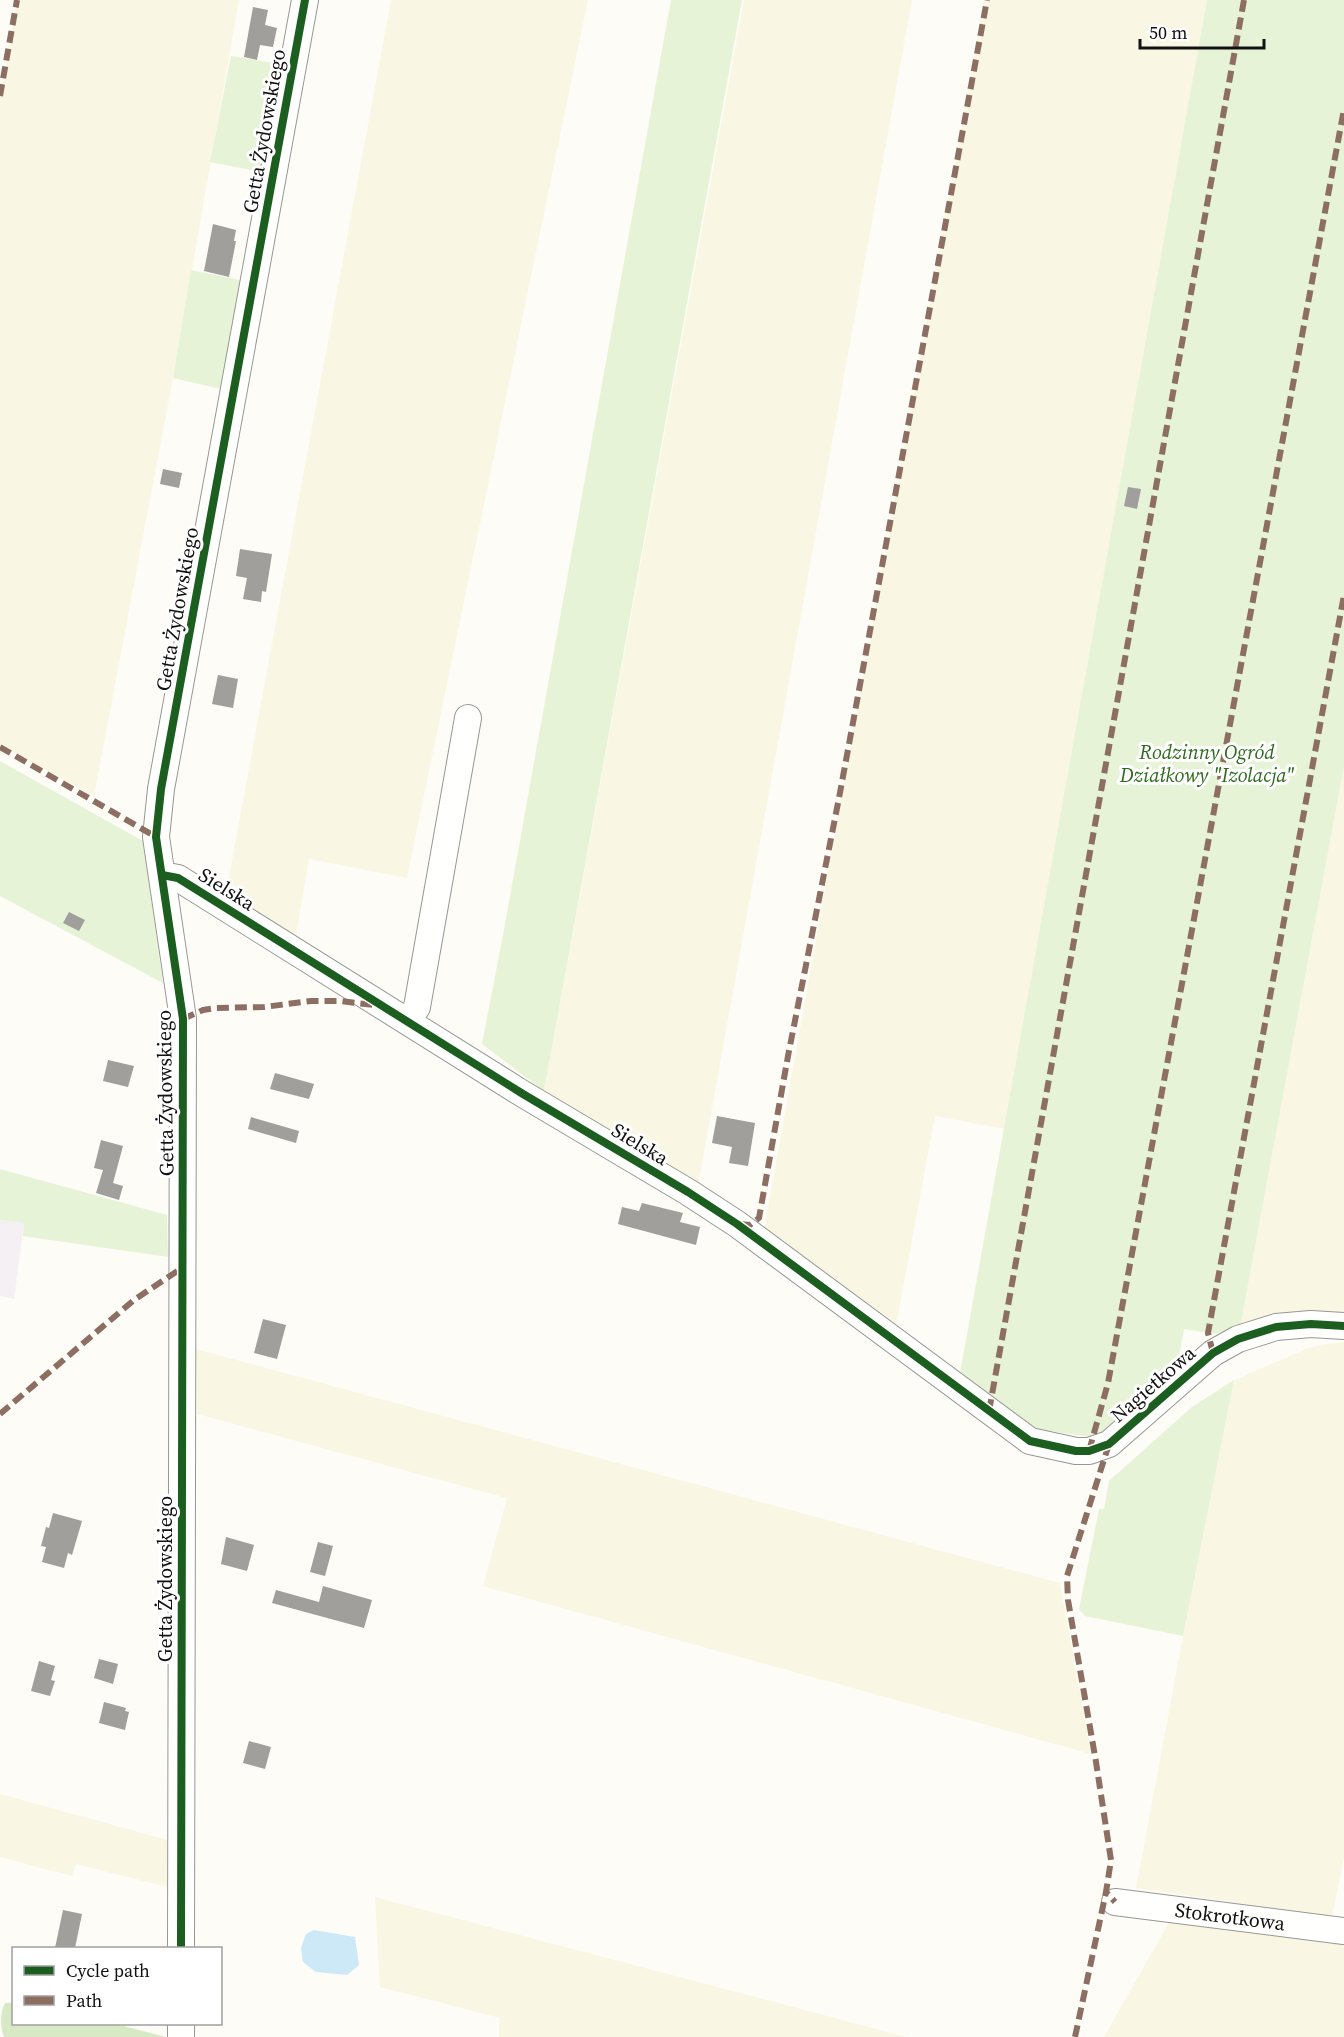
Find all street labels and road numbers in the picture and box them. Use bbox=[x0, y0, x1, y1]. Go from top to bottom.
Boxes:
street label: Getta Żydowskiego bbox=[236, 47, 292, 215]
street label: Getta Żydowskiego bbox=[149, 525, 205, 693]
street label: Sielska bbox=[193, 861, 261, 918]
street label: Getta Żydowskiego bbox=[150, 1010, 180, 1176]
street label: Sielska bbox=[606, 1116, 674, 1172]
street label: Nagietkowa bbox=[1105, 1339, 1202, 1429]
street label: Getta Żydowskiego bbox=[151, 1496, 179, 1662]
street label: Stokrotkowa bbox=[1174, 1896, 1287, 1938]

